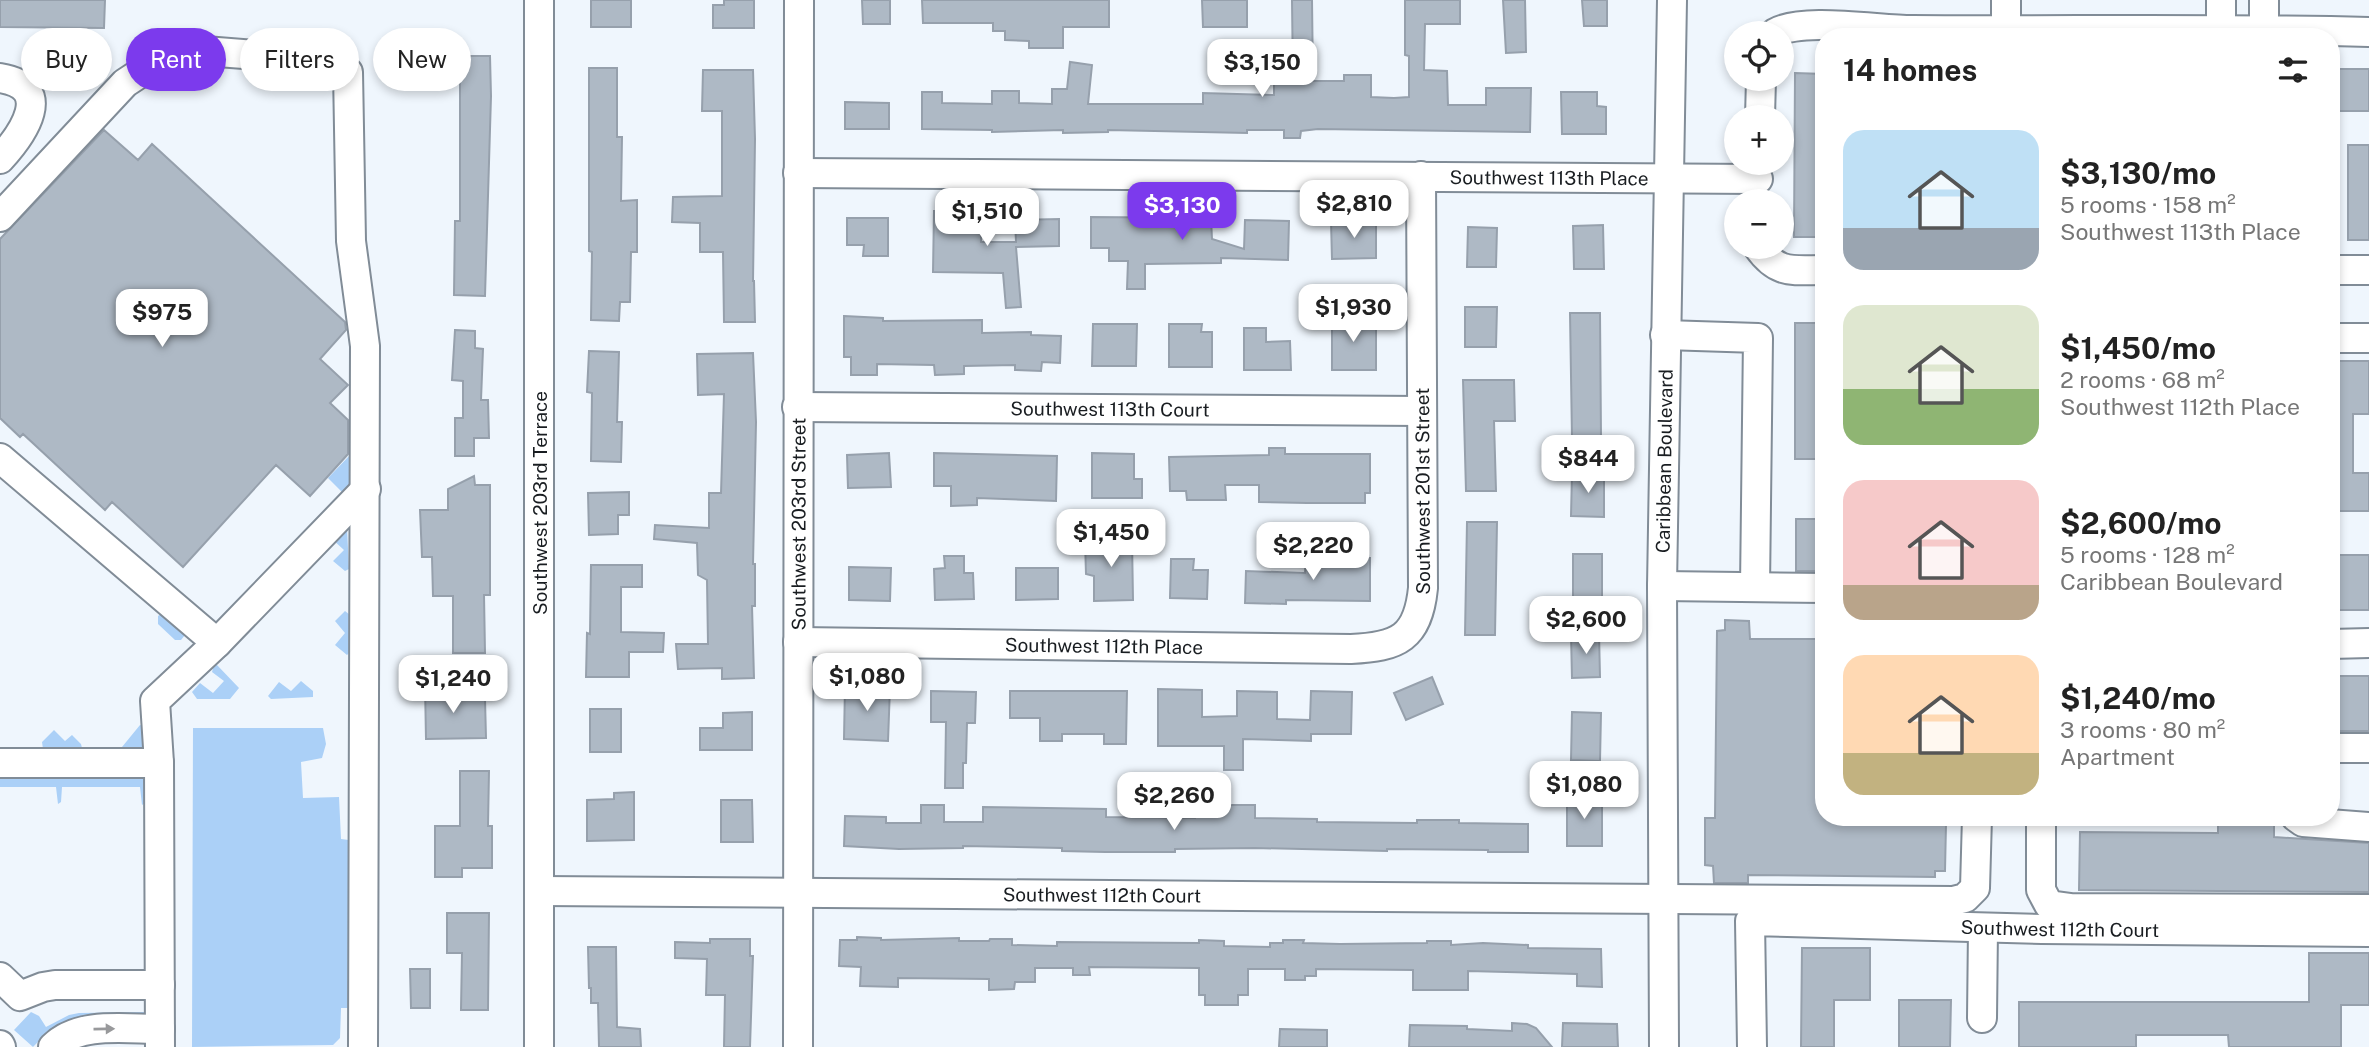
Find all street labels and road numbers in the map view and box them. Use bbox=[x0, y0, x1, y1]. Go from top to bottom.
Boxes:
street label: Southwest 113th Place bbox=[1449, 166, 1649, 189]
street label: Caribbean Boulevard bbox=[1652, 369, 1677, 553]
street label: Southwest 201st Street bbox=[1411, 387, 1435, 596]
street label: Southwest 203rd Terrace bbox=[529, 391, 551, 615]
street label: Southwest 113th Court bbox=[1010, 397, 1210, 421]
street label: Southwest 203rd Street bbox=[787, 418, 810, 630]
street label: Southwest 112th Place bbox=[1005, 634, 1203, 658]
street label: Southwest 112th Court bbox=[1003, 883, 1201, 907]
street label: Southwest 112th Court bbox=[1960, 916, 2159, 941]

